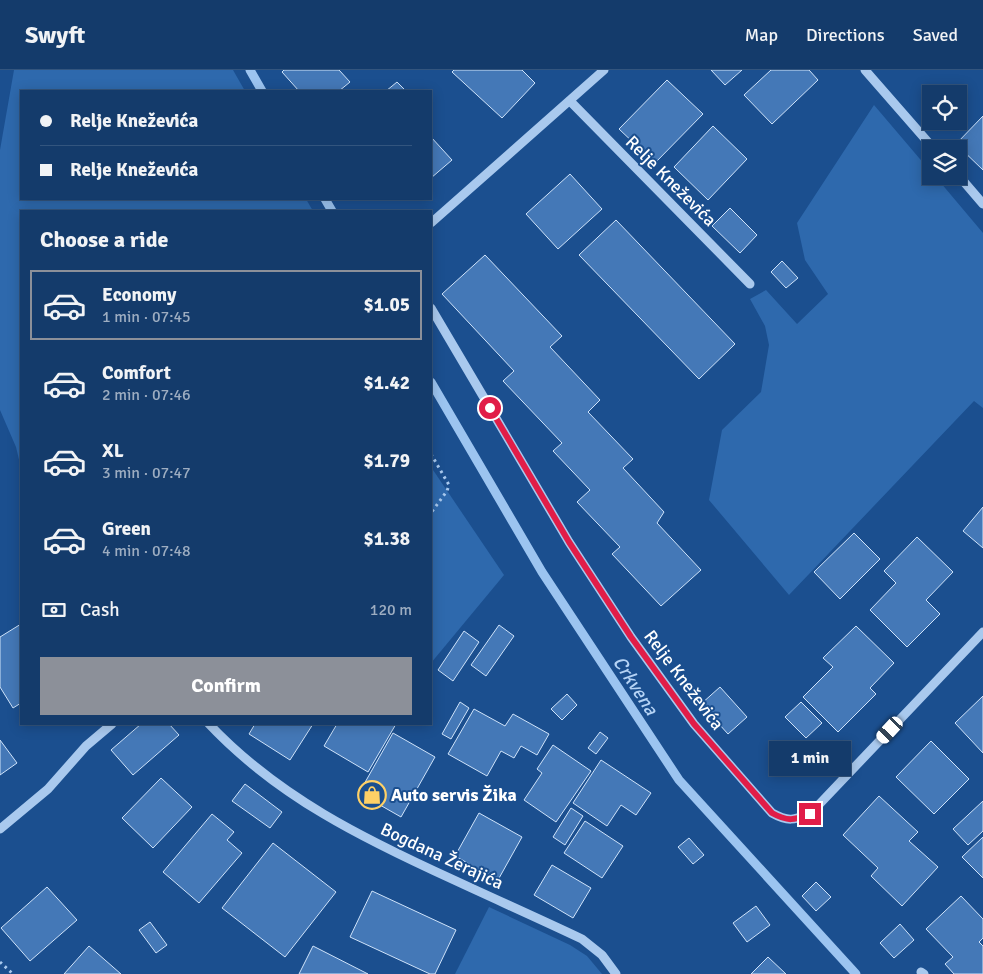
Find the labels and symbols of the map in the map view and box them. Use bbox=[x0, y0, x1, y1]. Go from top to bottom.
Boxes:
street label: Relje Kneževića bbox=[621, 131, 721, 231]
route start bbox=[479, 397, 501, 419]
street label: Relje Kneževića bbox=[639, 626, 729, 734]
water label: Crkvena bbox=[607, 651, 664, 721]
car bbox=[874, 714, 905, 746]
callout: 1 min bbox=[769, 742, 851, 776]
shop icon: Auto servis Žika bbox=[357, 780, 387, 810]
place label: Auto servis Žika bbox=[391, 784, 517, 806]
route end bbox=[799, 803, 821, 825]
street label: Bogdana Žerajića bbox=[377, 818, 507, 894]

